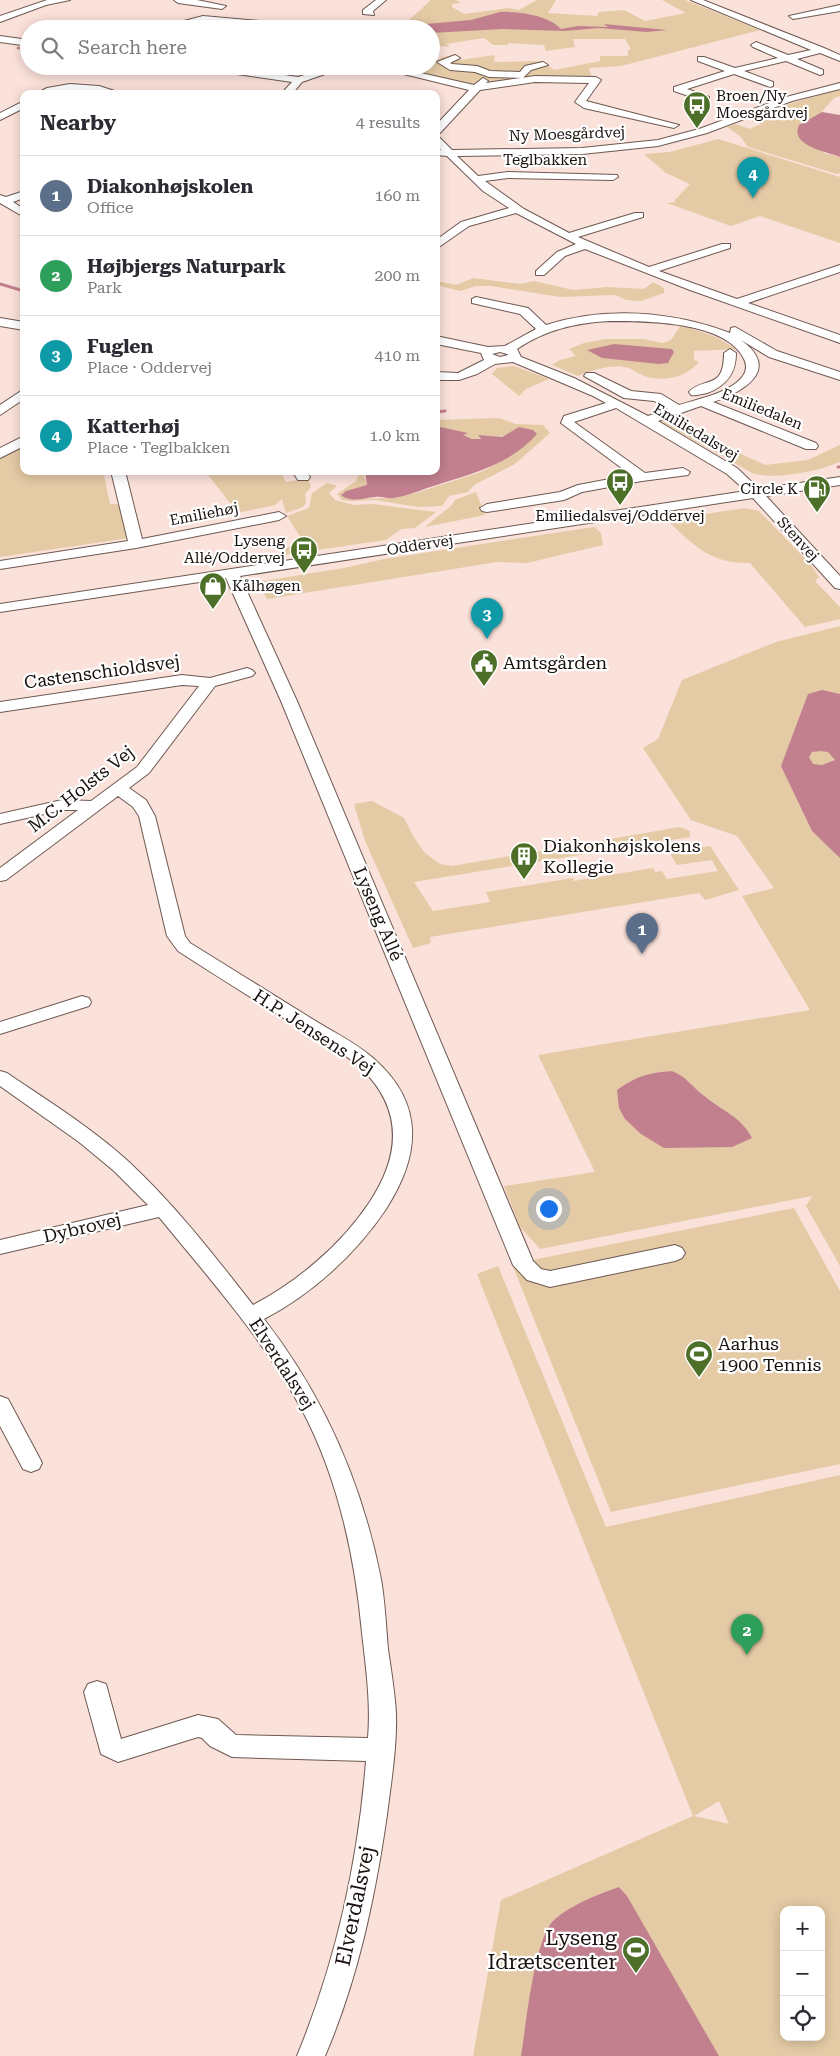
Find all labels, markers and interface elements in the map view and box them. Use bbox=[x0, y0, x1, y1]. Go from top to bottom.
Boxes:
search box bbox=[20, 20, 440, 75]
icon: search bbox=[38, 34, 66, 62]
text: Search here bbox=[78, 36, 187, 59]
place label: Broen/Ny Moesgårdvej bbox=[716, 87, 808, 122]
bus stop icon: Broen/Ny Moesgårdvej bbox=[682, 90, 712, 129]
text: Nearby bbox=[40, 111, 116, 135]
text: 4 results bbox=[356, 113, 420, 132]
street label: Ny Moesgårdvej bbox=[509, 123, 625, 145]
street label: Teglbakken bbox=[503, 151, 587, 169]
pin: 4 bbox=[737, 157, 769, 198]
text: Diakonhøjskolen bbox=[87, 175, 253, 198]
text: 1 bbox=[52, 186, 60, 205]
text: 160 m bbox=[374, 186, 420, 205]
text: Office bbox=[87, 198, 133, 217]
text: Højbjergs Naturpark bbox=[87, 255, 286, 278]
text: 2 bbox=[52, 266, 60, 285]
text: 200 m bbox=[374, 266, 420, 285]
text: Park bbox=[87, 278, 122, 297]
text: Fuglen bbox=[87, 335, 153, 358]
text: 3 bbox=[52, 346, 60, 365]
text: 410 m bbox=[374, 346, 420, 365]
text: Place · Oddervej bbox=[87, 358, 212, 377]
street label: Emiliedalen bbox=[719, 385, 806, 434]
street label: Emiliedalsvej bbox=[650, 399, 742, 465]
text: Katterhøj bbox=[87, 415, 180, 438]
text: 4 bbox=[52, 426, 60, 445]
text: 1.0 km bbox=[369, 426, 420, 445]
text: Place · Teglbakken bbox=[87, 438, 230, 457]
bus stop icon: Emiliedalsvej/Oddervej bbox=[605, 467, 635, 506]
fuel station icon: Circle K bbox=[802, 474, 832, 513]
place label: Circle K bbox=[740, 480, 798, 498]
street label: Emiliehøj bbox=[168, 499, 240, 529]
place label: Emiliedalsvej/Oddervej bbox=[535, 507, 705, 525]
street label: Stenvej bbox=[773, 513, 823, 565]
street label: Oddervej bbox=[385, 531, 455, 559]
place label: Lyseng Allé/Oddervej bbox=[184, 532, 285, 567]
bus stop icon: Lyseng Allé/Oddervej bbox=[289, 535, 319, 574]
shop icon: Kålhøgen bbox=[198, 571, 228, 610]
place label: Kålhøgen bbox=[232, 577, 301, 595]
pin: 3 bbox=[471, 598, 503, 639]
public building icon: Amtsgården bbox=[469, 648, 499, 687]
street label: Castenschioldsvej bbox=[23, 650, 181, 693]
place label: Amtsgården bbox=[503, 652, 608, 673]
street label: M.C. Holsts Vej bbox=[24, 741, 138, 836]
place label: Diakonhøjskolens Kollegie bbox=[543, 835, 700, 877]
building icon: Diakonhøjskolens Kollegie bbox=[509, 841, 539, 880]
street label: Lyseng Allé bbox=[349, 864, 408, 964]
pin: 1 bbox=[626, 913, 658, 954]
street label: H.P. Jensens Vej bbox=[250, 985, 379, 1079]
your location bbox=[536, 1196, 562, 1222]
street label: Dybrovej bbox=[41, 1208, 123, 1247]
street label: Elverdalsvej bbox=[245, 1314, 320, 1413]
place label: Aarhus 1900 Tennis bbox=[718, 1333, 821, 1375]
sports icon: Aarhus 1900 Tennis bbox=[684, 1339, 714, 1378]
pin: 2 bbox=[731, 1614, 763, 1655]
street label: Elverdalsvej bbox=[331, 1844, 379, 1968]
map controls bbox=[780, 1906, 825, 2041]
button: + bbox=[780, 1906, 825, 1951]
place label: Lyseng Idrætscenter bbox=[487, 1926, 617, 1974]
sports icon: Lyseng Idrætscenter bbox=[621, 1935, 651, 1974]
button: − bbox=[780, 1951, 825, 1996]
button: locate bbox=[780, 1996, 825, 2041]

